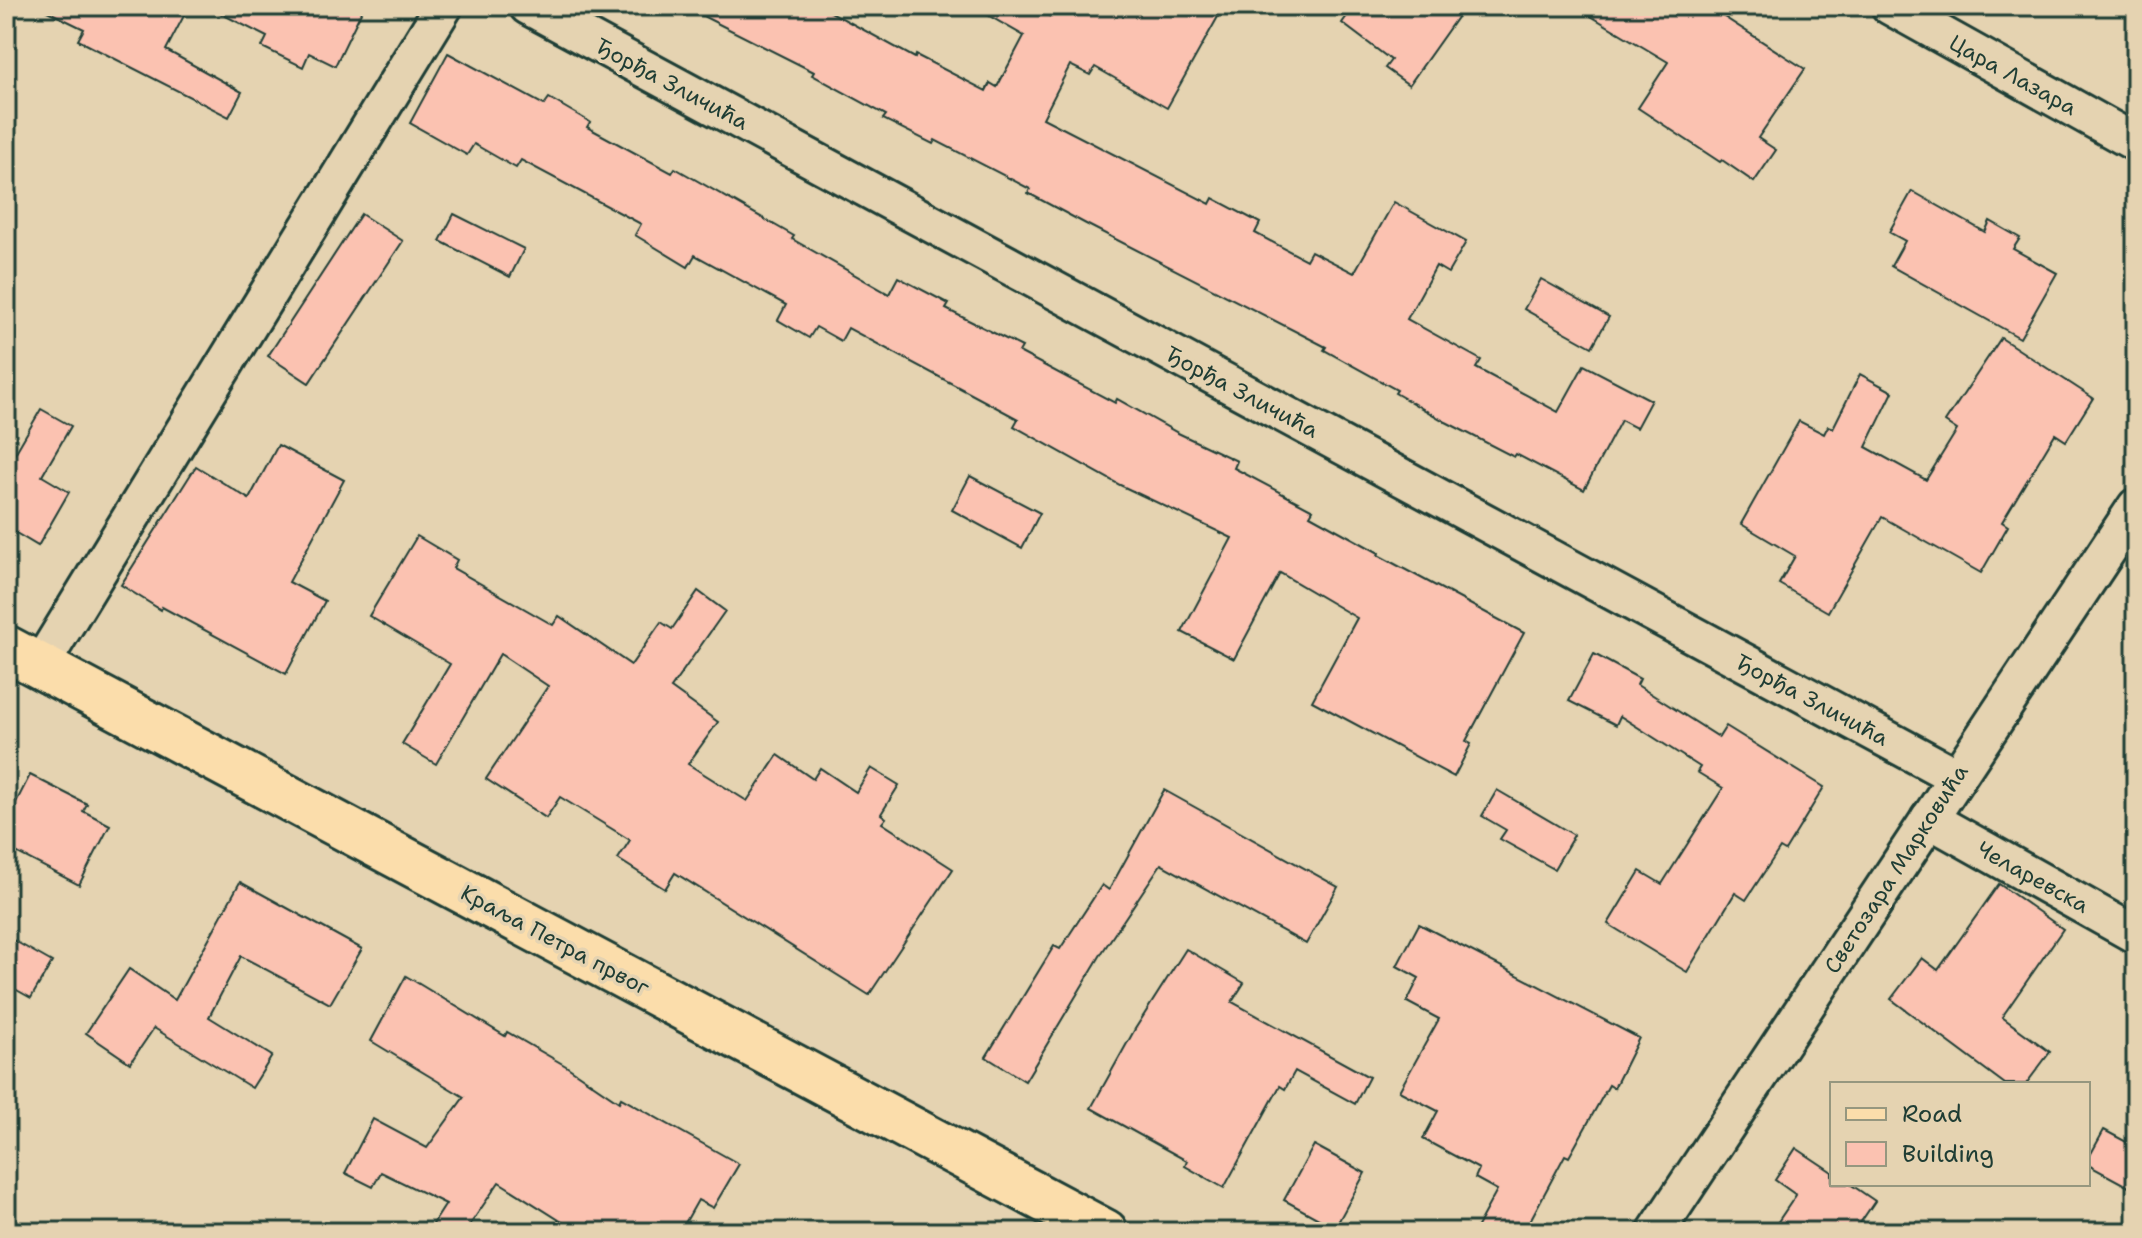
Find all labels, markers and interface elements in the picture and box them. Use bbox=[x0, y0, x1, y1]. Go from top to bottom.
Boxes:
street label: Цара Лазара bbox=[1944, 28, 2082, 122]
street label: Ђорђа Зличића bbox=[590, 31, 754, 137]
street label: Ђорђа Зличића bbox=[1160, 339, 1324, 445]
street label: Ђорђа Зличића bbox=[1730, 647, 1894, 753]
street label: Светозара Марковића bbox=[1817, 759, 1975, 979]
street label: Челаревска bbox=[1972, 834, 2094, 920]
street label: Краља Петра првог bbox=[456, 878, 655, 1002]
legend bbox=[1830, 1082, 2090, 1186]
text: Road bbox=[1902, 1098, 1962, 1130]
text: Building bbox=[1902, 1138, 1994, 1170]

